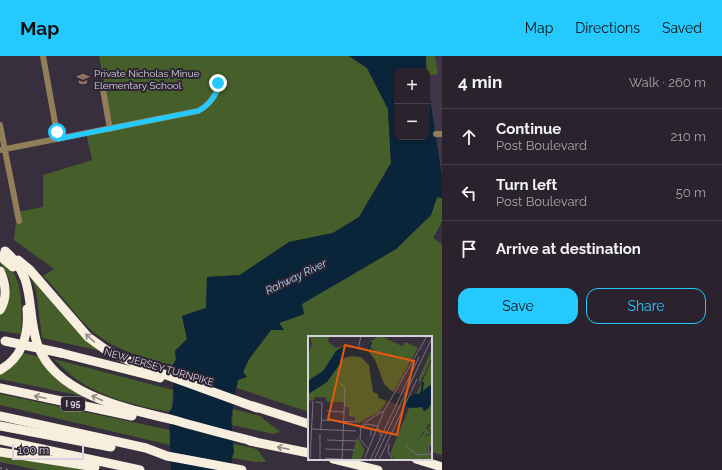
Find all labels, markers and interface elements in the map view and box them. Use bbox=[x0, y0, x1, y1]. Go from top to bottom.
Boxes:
text: Map bbox=[20, 17, 59, 39]
text: Map bbox=[525, 20, 553, 36]
text: Directions bbox=[575, 20, 640, 36]
text: Saved bbox=[662, 20, 702, 36]
place label: Private Nicholas Minue Elementary School bbox=[94, 68, 200, 91]
map controls bbox=[394, 68, 430, 140]
button: + bbox=[394, 68, 430, 104]
school or university icon: Private Nicholas Minue Elementary School bbox=[75, 71, 91, 87]
text: 4 min bbox=[458, 72, 502, 92]
route end bbox=[209, 74, 227, 92]
text: Walk · 260 m bbox=[629, 75, 706, 90]
button: − bbox=[394, 104, 430, 140]
text: Continue bbox=[496, 120, 561, 138]
route start bbox=[48, 123, 66, 141]
icon: ahead bbox=[458, 126, 480, 148]
text: 210 m bbox=[670, 129, 706, 144]
text: Post Boulevard bbox=[496, 138, 587, 153]
text: Turn left bbox=[496, 176, 557, 194]
icon: left bbox=[458, 182, 480, 204]
text: 50 m bbox=[676, 185, 706, 200]
text: Post Boulevard bbox=[496, 194, 587, 209]
icon: arrive bbox=[458, 238, 480, 260]
text: Arrive at destination bbox=[496, 240, 641, 258]
water label: Rahway River bbox=[263, 256, 330, 297]
button: Save bbox=[458, 288, 578, 324]
button: Share bbox=[586, 288, 706, 324]
one-way arrow bbox=[85, 333, 95, 342]
inset map bbox=[308, 336, 432, 460]
street label: NEW JERSEY TURNPIKE bbox=[103, 346, 215, 388]
one-way arrow bbox=[34, 392, 47, 400]
one-way arrow bbox=[91, 394, 103, 401]
road number: I 95 bbox=[61, 397, 85, 411]
scale bar bbox=[12, 442, 84, 461]
one-way arrow bbox=[276, 443, 289, 451]
text: 100 m bbox=[18, 444, 49, 457]

